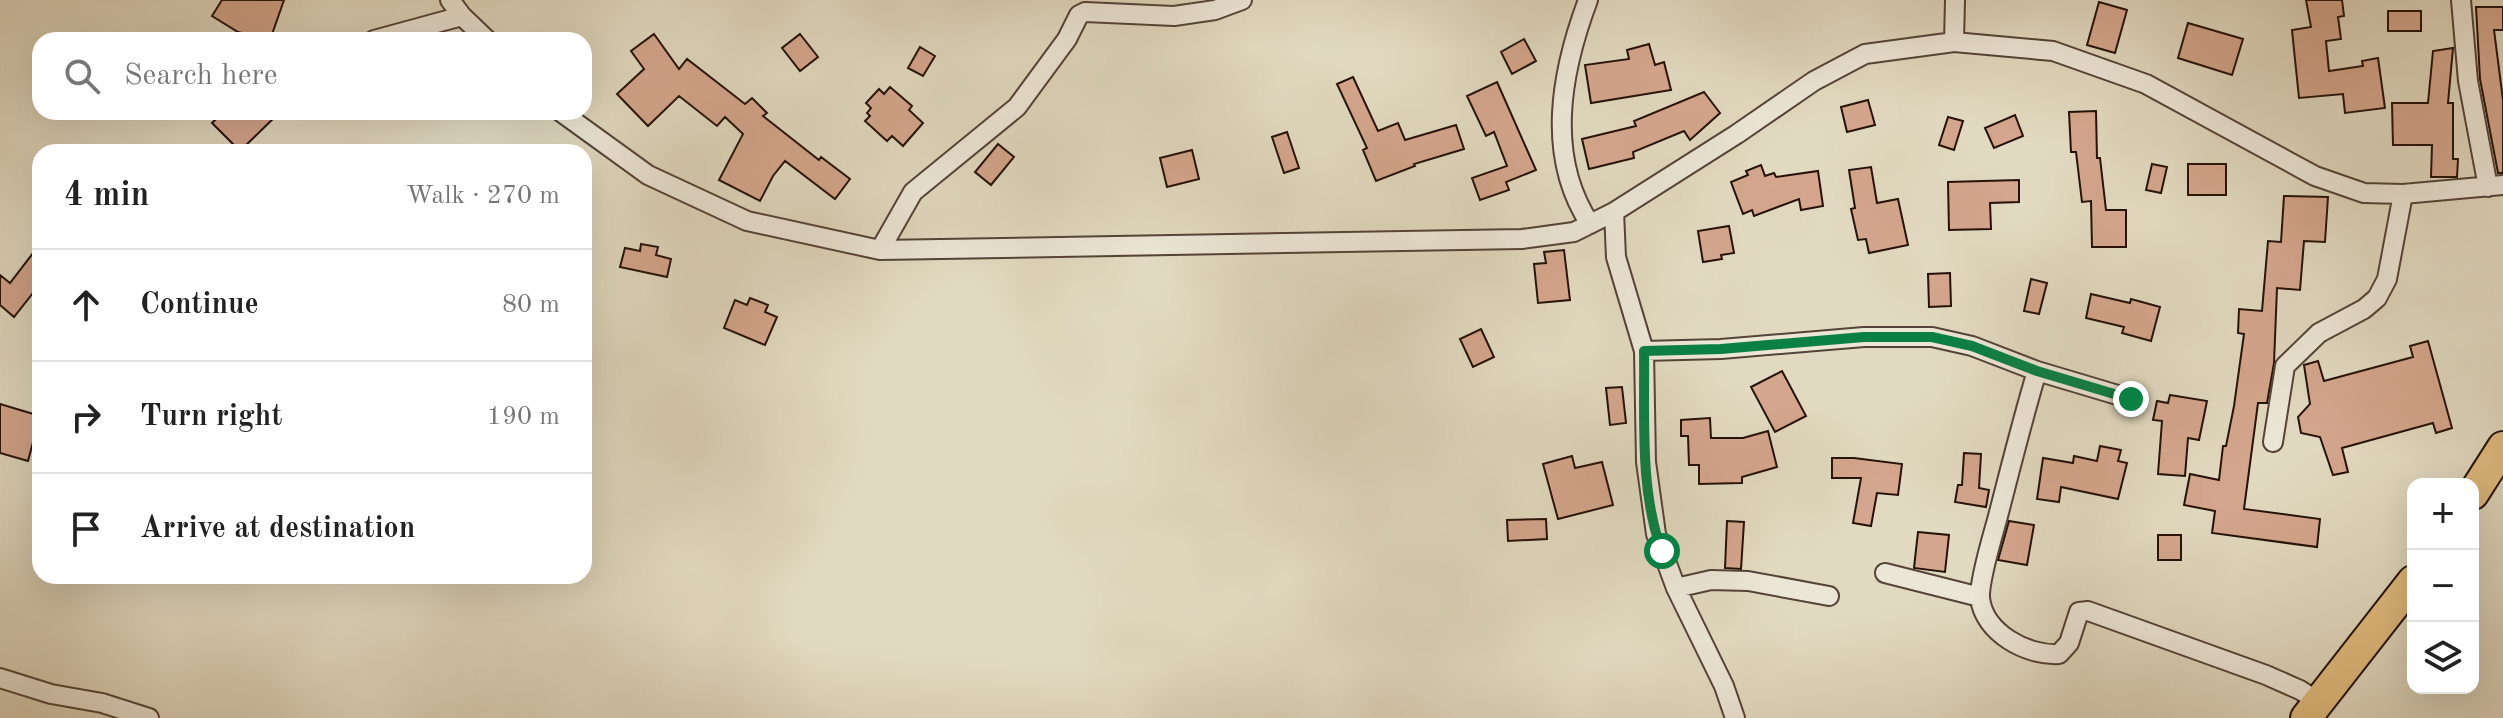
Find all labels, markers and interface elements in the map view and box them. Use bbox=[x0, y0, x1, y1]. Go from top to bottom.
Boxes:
search box bbox=[32, 32, 592, 120]
icon: search bbox=[60, 54, 104, 98]
text: Search here bbox=[124, 61, 278, 91]
text: 4 min bbox=[64, 179, 149, 213]
text: Walk · 270 m bbox=[406, 183, 560, 209]
icon: ahead bbox=[64, 283, 108, 327]
text: Continue bbox=[140, 290, 259, 320]
text: 80 m bbox=[502, 292, 560, 318]
route end bbox=[2113, 381, 2149, 417]
icon: right bbox=[64, 395, 108, 439]
text: Turn right bbox=[140, 402, 282, 432]
text: 190 m bbox=[487, 404, 560, 430]
map controls bbox=[2407, 478, 2479, 694]
button: + bbox=[2407, 478, 2479, 550]
icon: arrive bbox=[64, 507, 108, 551]
text: Arrive at destination bbox=[140, 514, 415, 544]
route start bbox=[1644, 533, 1680, 569]
button: − bbox=[2407, 550, 2479, 622]
button: layers bbox=[2407, 622, 2479, 694]

